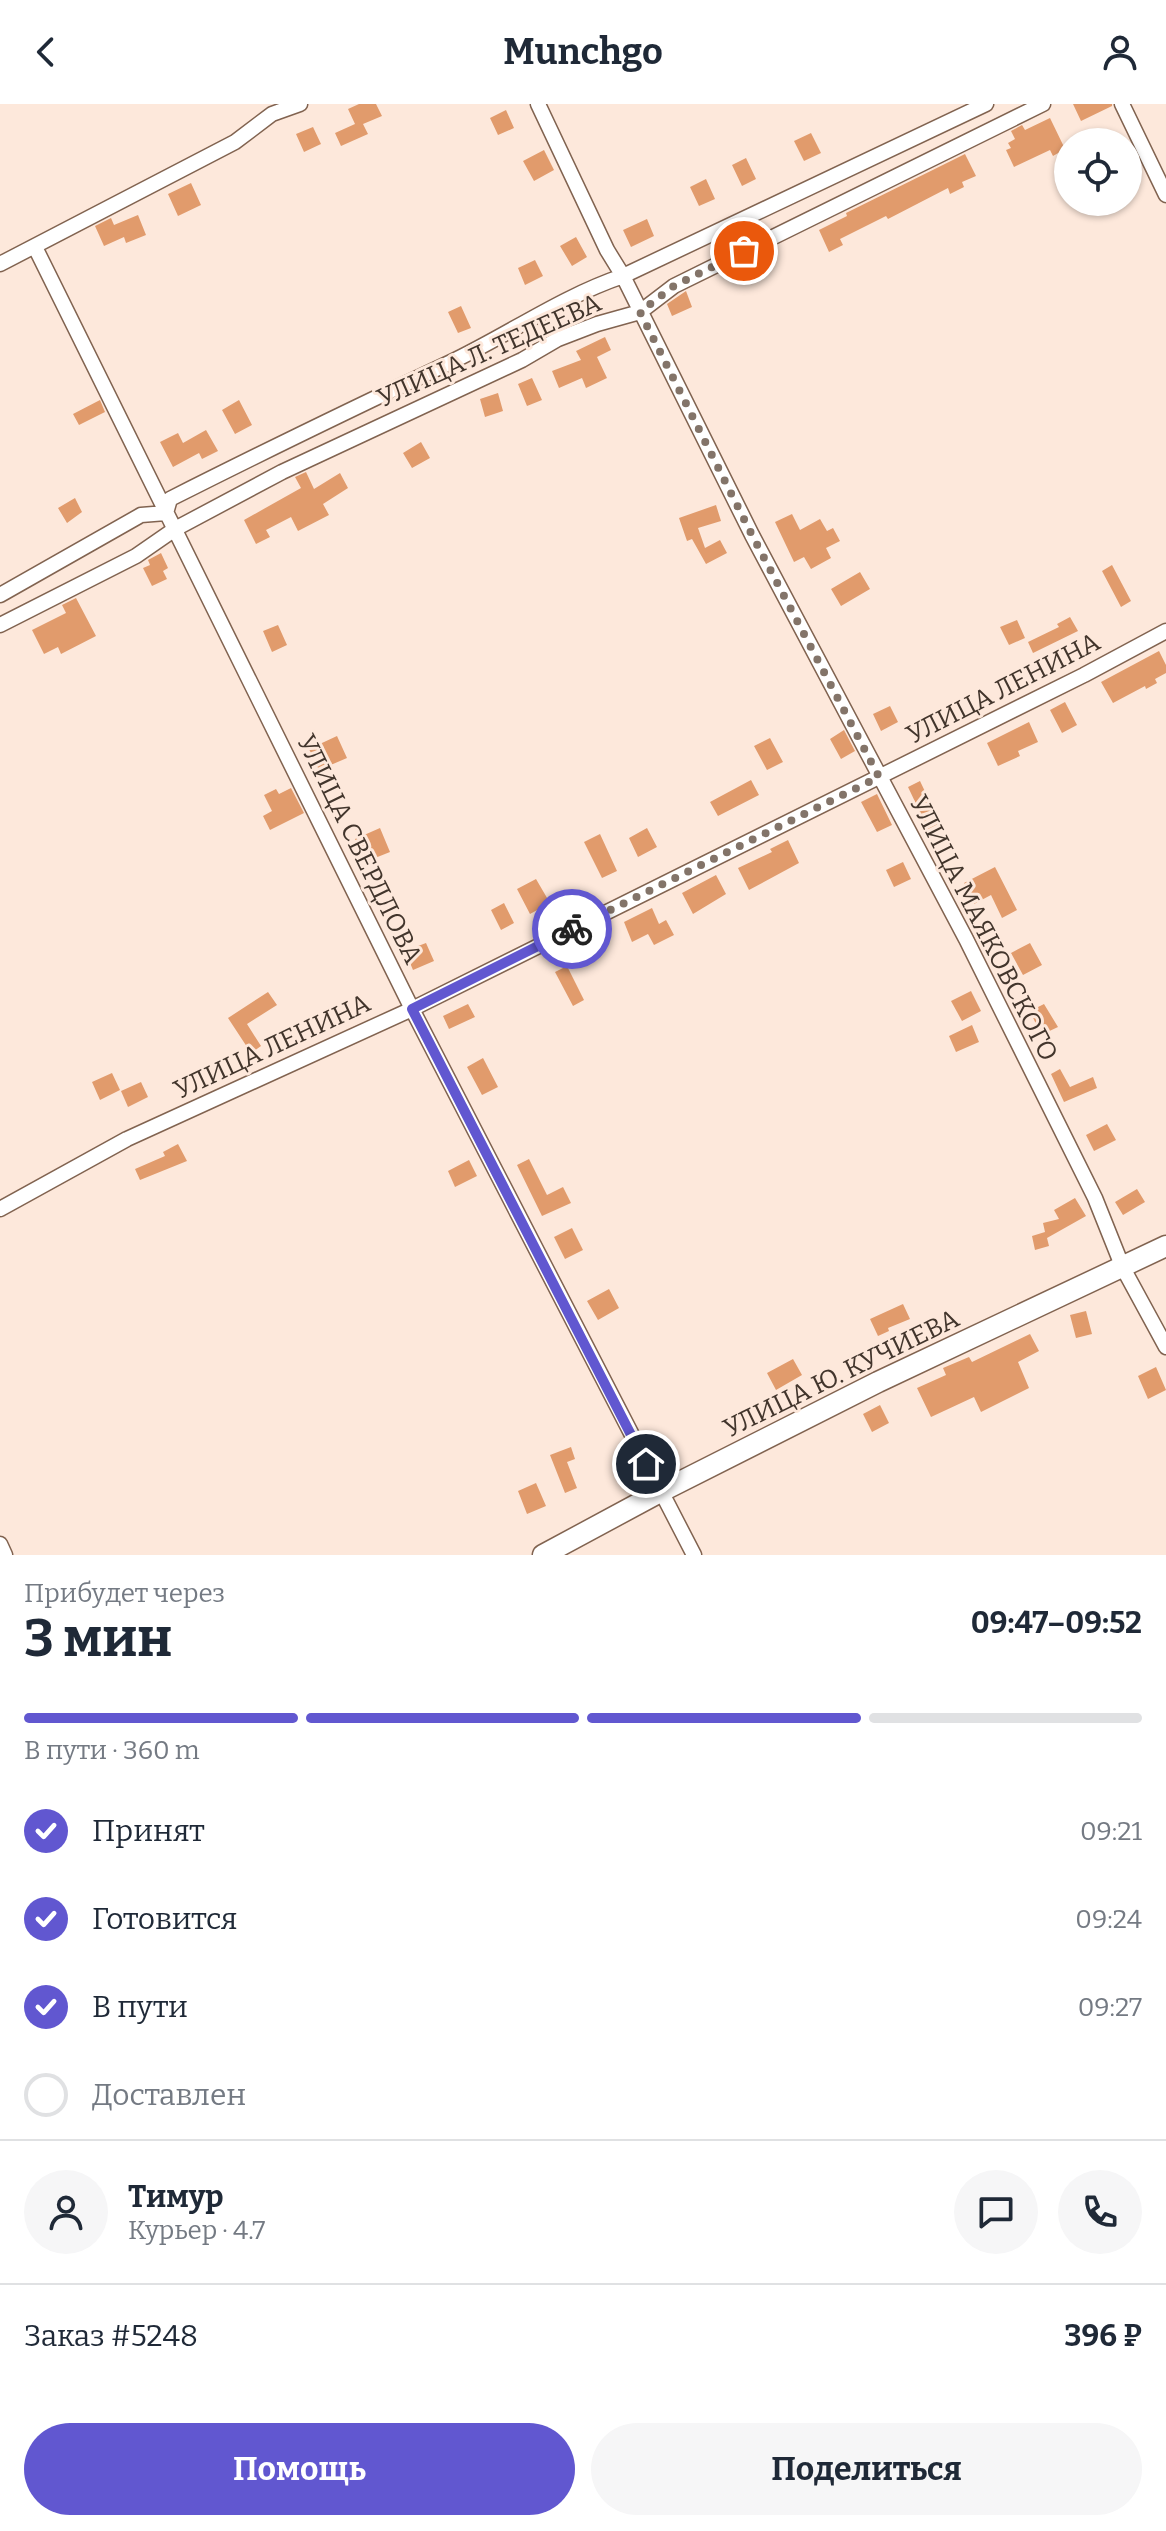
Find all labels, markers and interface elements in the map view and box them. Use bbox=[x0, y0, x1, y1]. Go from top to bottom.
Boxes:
icon: back bbox=[24, 30, 68, 74]
text: Munchgo bbox=[503, 30, 663, 74]
icon: person bbox=[1098, 30, 1142, 74]
map controls bbox=[1054, 128, 1142, 216]
button: locate bbox=[1054, 128, 1142, 216]
pin bbox=[710, 217, 778, 285]
icon: bag bbox=[722, 229, 766, 273]
street label: УЛИЦА Л. ТЕДЕЕВА bbox=[372, 287, 607, 414]
street label: УЛИЦА ЛЕНИНА bbox=[901, 626, 1106, 751]
street label: УЛИЦА СВЕРДЛОВА bbox=[291, 730, 429, 969]
street label: УЛИЦА МАЯКОВСКОГО bbox=[903, 790, 1064, 1066]
courier bbox=[532, 889, 612, 969]
icon: bike bbox=[550, 907, 594, 951]
street label: УЛИЦА ЛЕНИНА bbox=[169, 987, 376, 1105]
street label: УЛИЦА Ю. КУЧИЕВА bbox=[718, 1303, 965, 1444]
pin bbox=[612, 1430, 680, 1498]
icon: home bbox=[624, 1442, 668, 1486]
text: Прибудет через bbox=[24, 1578, 225, 1609]
text: 09:47–09:52 bbox=[971, 1605, 1142, 1641]
text: 3 мин bbox=[24, 1607, 172, 1670]
text: В пути · 360 m bbox=[24, 1735, 200, 1766]
icon: check bbox=[24, 1809, 68, 1853]
text: Принят bbox=[92, 1813, 205, 1849]
text: 09:21 bbox=[1080, 1816, 1142, 1847]
icon: check bbox=[24, 1897, 68, 1941]
text: Готовится bbox=[92, 1901, 237, 1937]
text: 09:24 bbox=[1075, 1904, 1142, 1935]
icon: check bbox=[24, 1985, 68, 2029]
text: В пути bbox=[92, 1989, 188, 2025]
text: 09:27 bbox=[1078, 1992, 1142, 2023]
text: Доставлен bbox=[92, 2077, 246, 2113]
button: person bbox=[24, 2170, 108, 2254]
button: chat bbox=[954, 2170, 1038, 2254]
button: phone bbox=[1058, 2170, 1142, 2254]
text: Тимур bbox=[128, 2179, 223, 2215]
text: Курьер · 4.7 bbox=[128, 2215, 265, 2246]
text: Заказ #5248 bbox=[24, 2318, 198, 2354]
text: 396 ₽ bbox=[1064, 2318, 1142, 2354]
button: Помощь bbox=[24, 2423, 575, 2515]
button: Поделиться bbox=[591, 2423, 1142, 2515]

